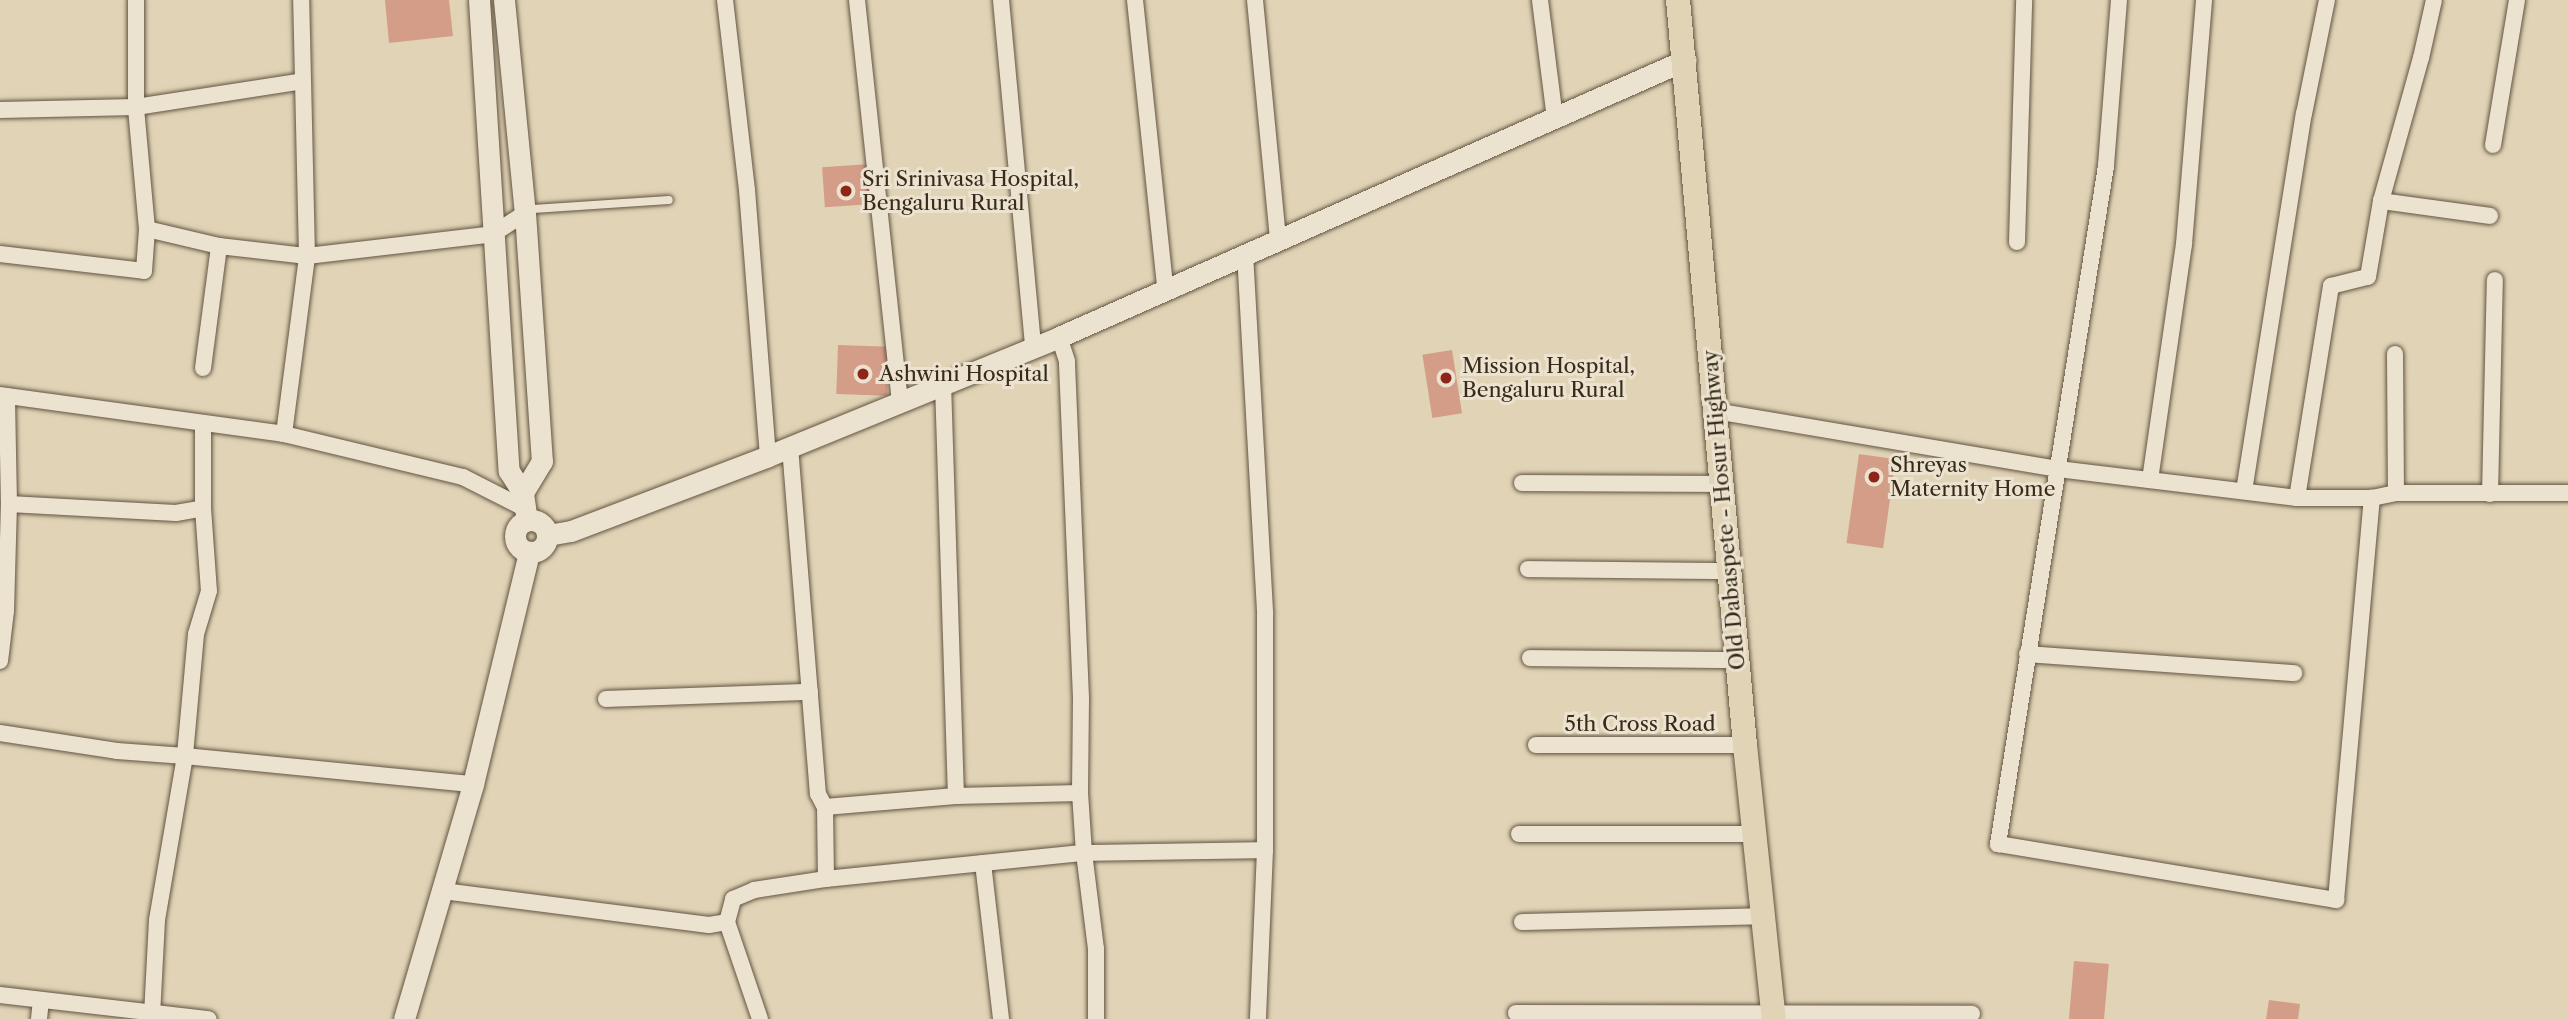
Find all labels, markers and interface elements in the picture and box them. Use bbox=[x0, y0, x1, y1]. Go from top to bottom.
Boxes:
place label: Sri Srinivasa Hospital, Bengaluru Rural bbox=[862, 166, 1079, 216]
marker: Sri Srinivasa Hospital, Bengaluru Rural bbox=[836, 181, 856, 201]
street label: Old Dabaspete - Hosur Highway bbox=[1697, 349, 1751, 671]
place label: Mission Hospital, Bengaluru Rural bbox=[1462, 353, 1635, 403]
place label: Ashwini Hospital bbox=[879, 361, 1049, 387]
marker: Ashwini Hospital bbox=[853, 364, 873, 384]
marker: Mission Hospital, Bengaluru Rural bbox=[1436, 368, 1456, 388]
place label: Shreyas Maternity Home bbox=[1890, 452, 2056, 502]
marker: Shreyas Maternity Home bbox=[1864, 467, 1884, 487]
street label: 5th Cross Road bbox=[1564, 711, 1716, 737]

